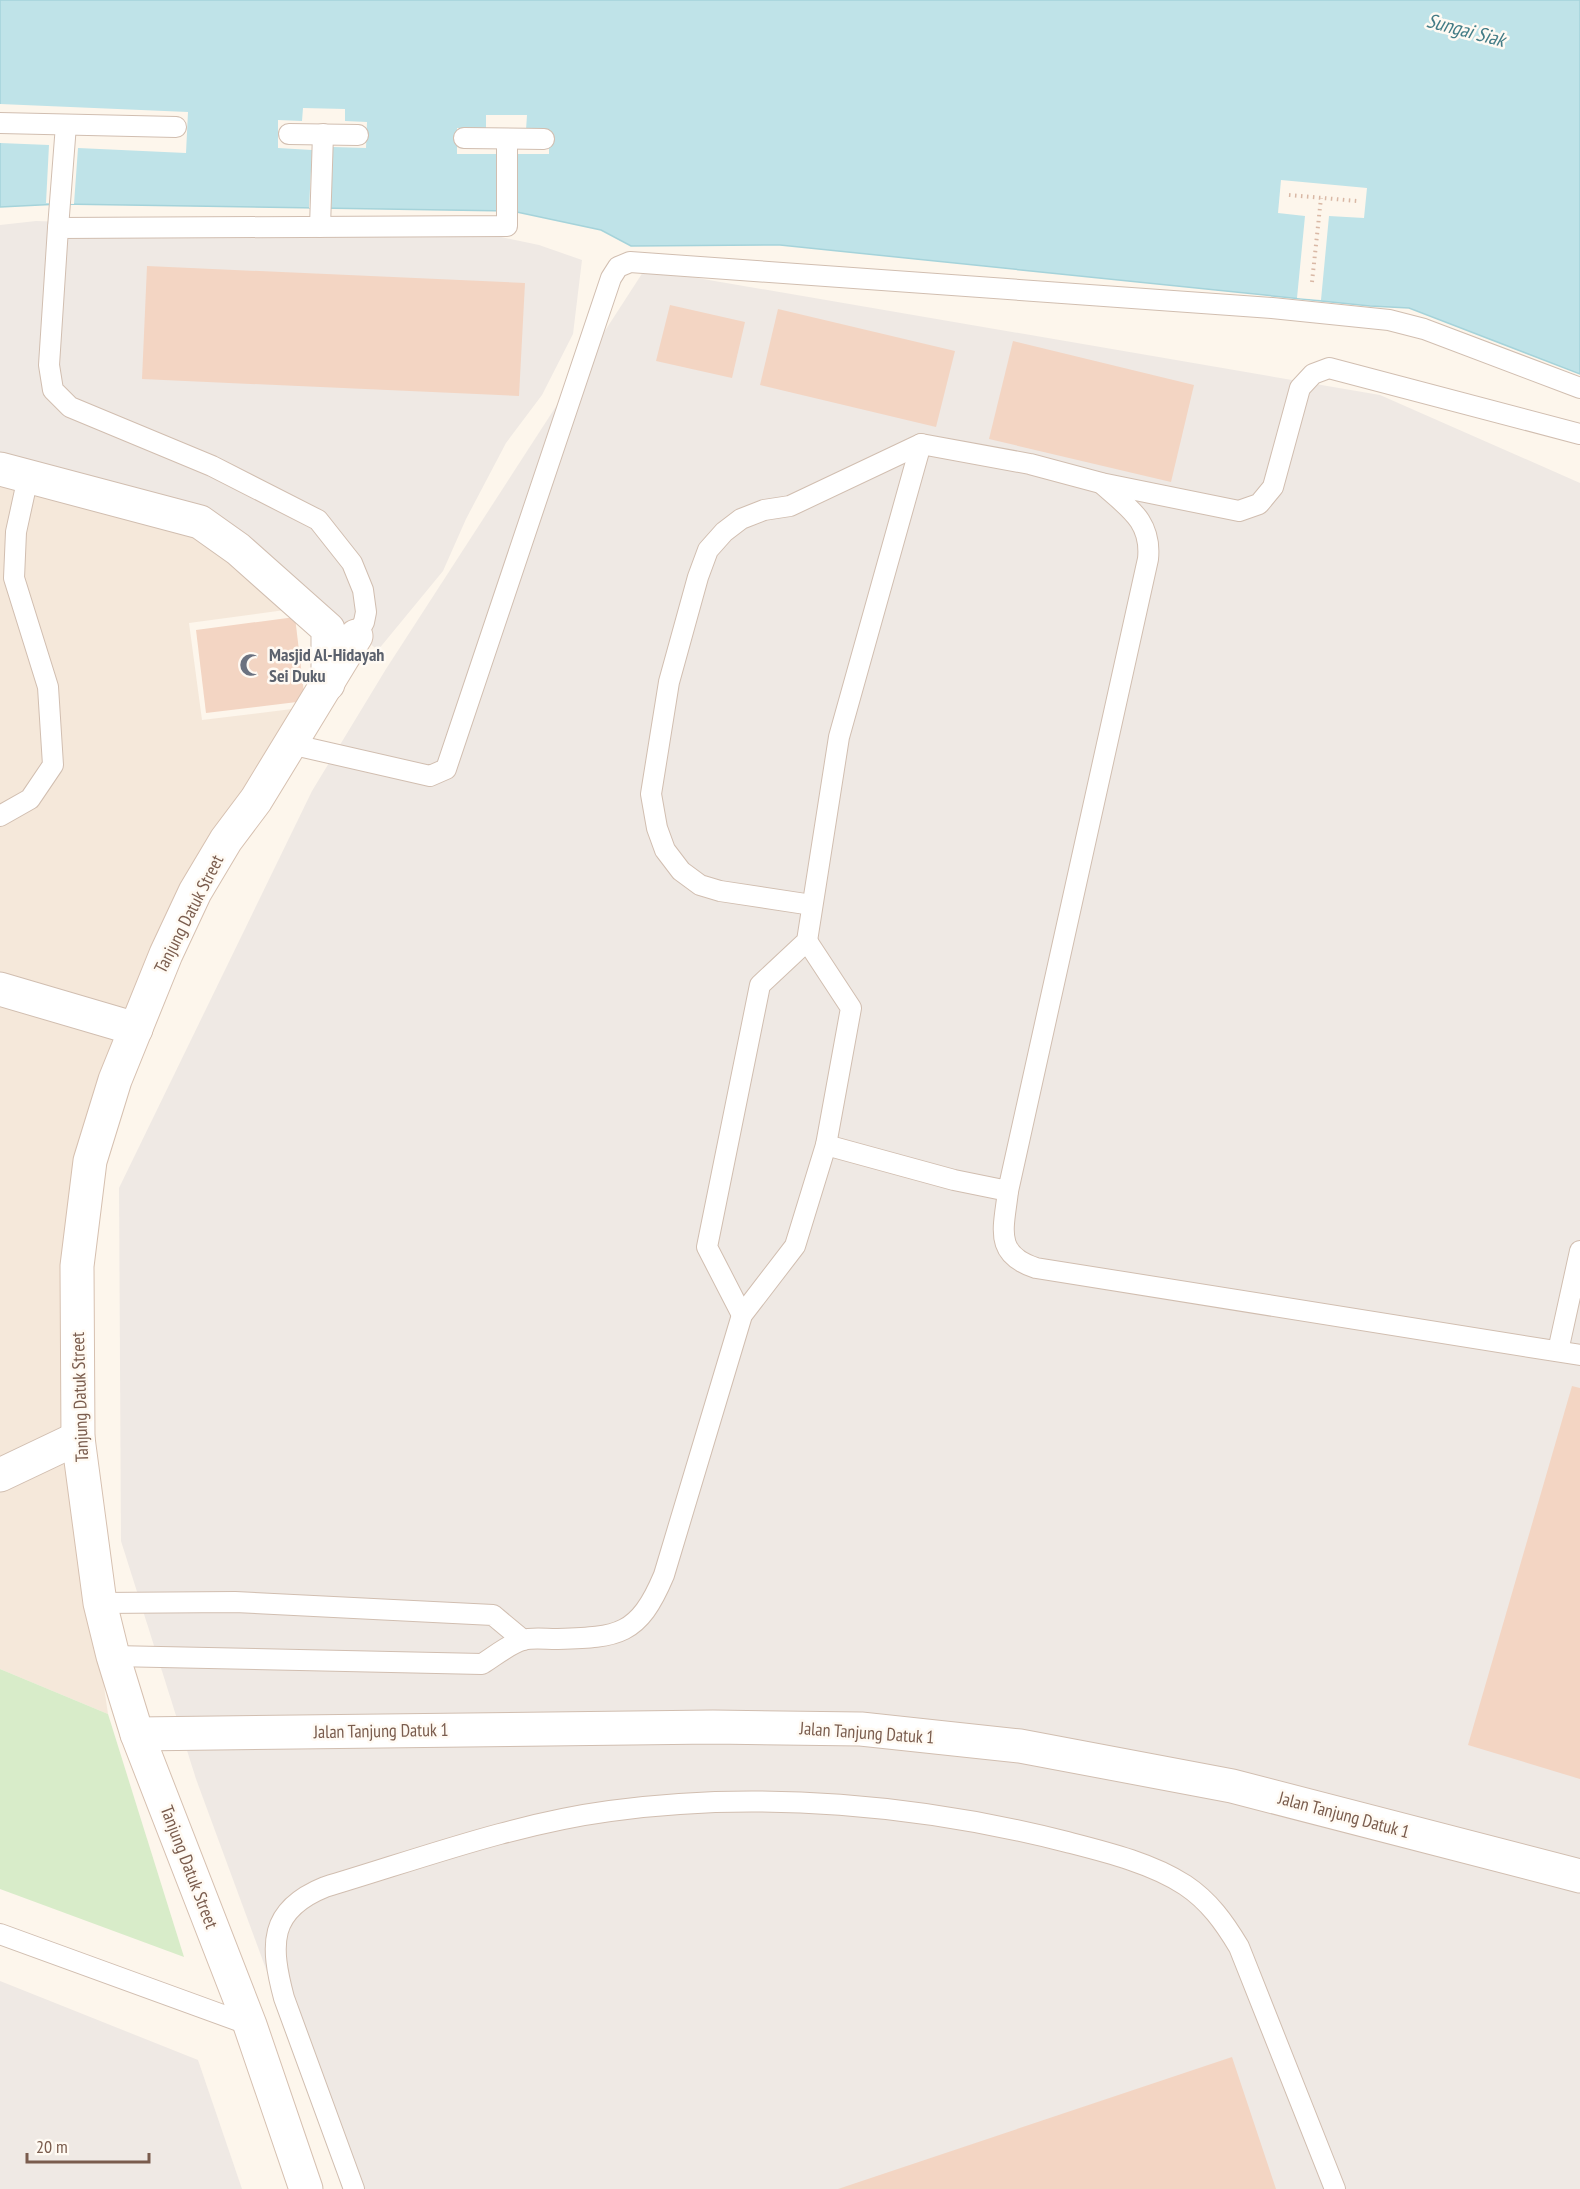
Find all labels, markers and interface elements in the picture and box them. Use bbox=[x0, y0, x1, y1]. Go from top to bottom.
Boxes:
water label: Sungai Siak bbox=[1424, 7, 1510, 53]
place label: Masjid Al-Hidayah Sei Duku bbox=[269, 643, 384, 687]
mosque icon: Masjid Al-Hidayah Sei Duku bbox=[238, 652, 264, 678]
street label: Tanjung Datuk Street bbox=[149, 851, 228, 977]
street label: Tanjung Datuk Street bbox=[66, 1332, 93, 1462]
street label: Jalan Tanjung Datuk 1 bbox=[798, 1716, 935, 1749]
street label: Jalan Tanjung Datuk 1 bbox=[312, 1718, 449, 1743]
street label: Jalan Tanjung Datuk 1 bbox=[1275, 1786, 1412, 1843]
street label: Tanjung Datuk Street bbox=[155, 1802, 223, 1932]
scale bar bbox=[27, 2126, 148, 2164]
text: 20 m bbox=[36, 2135, 68, 2158]

